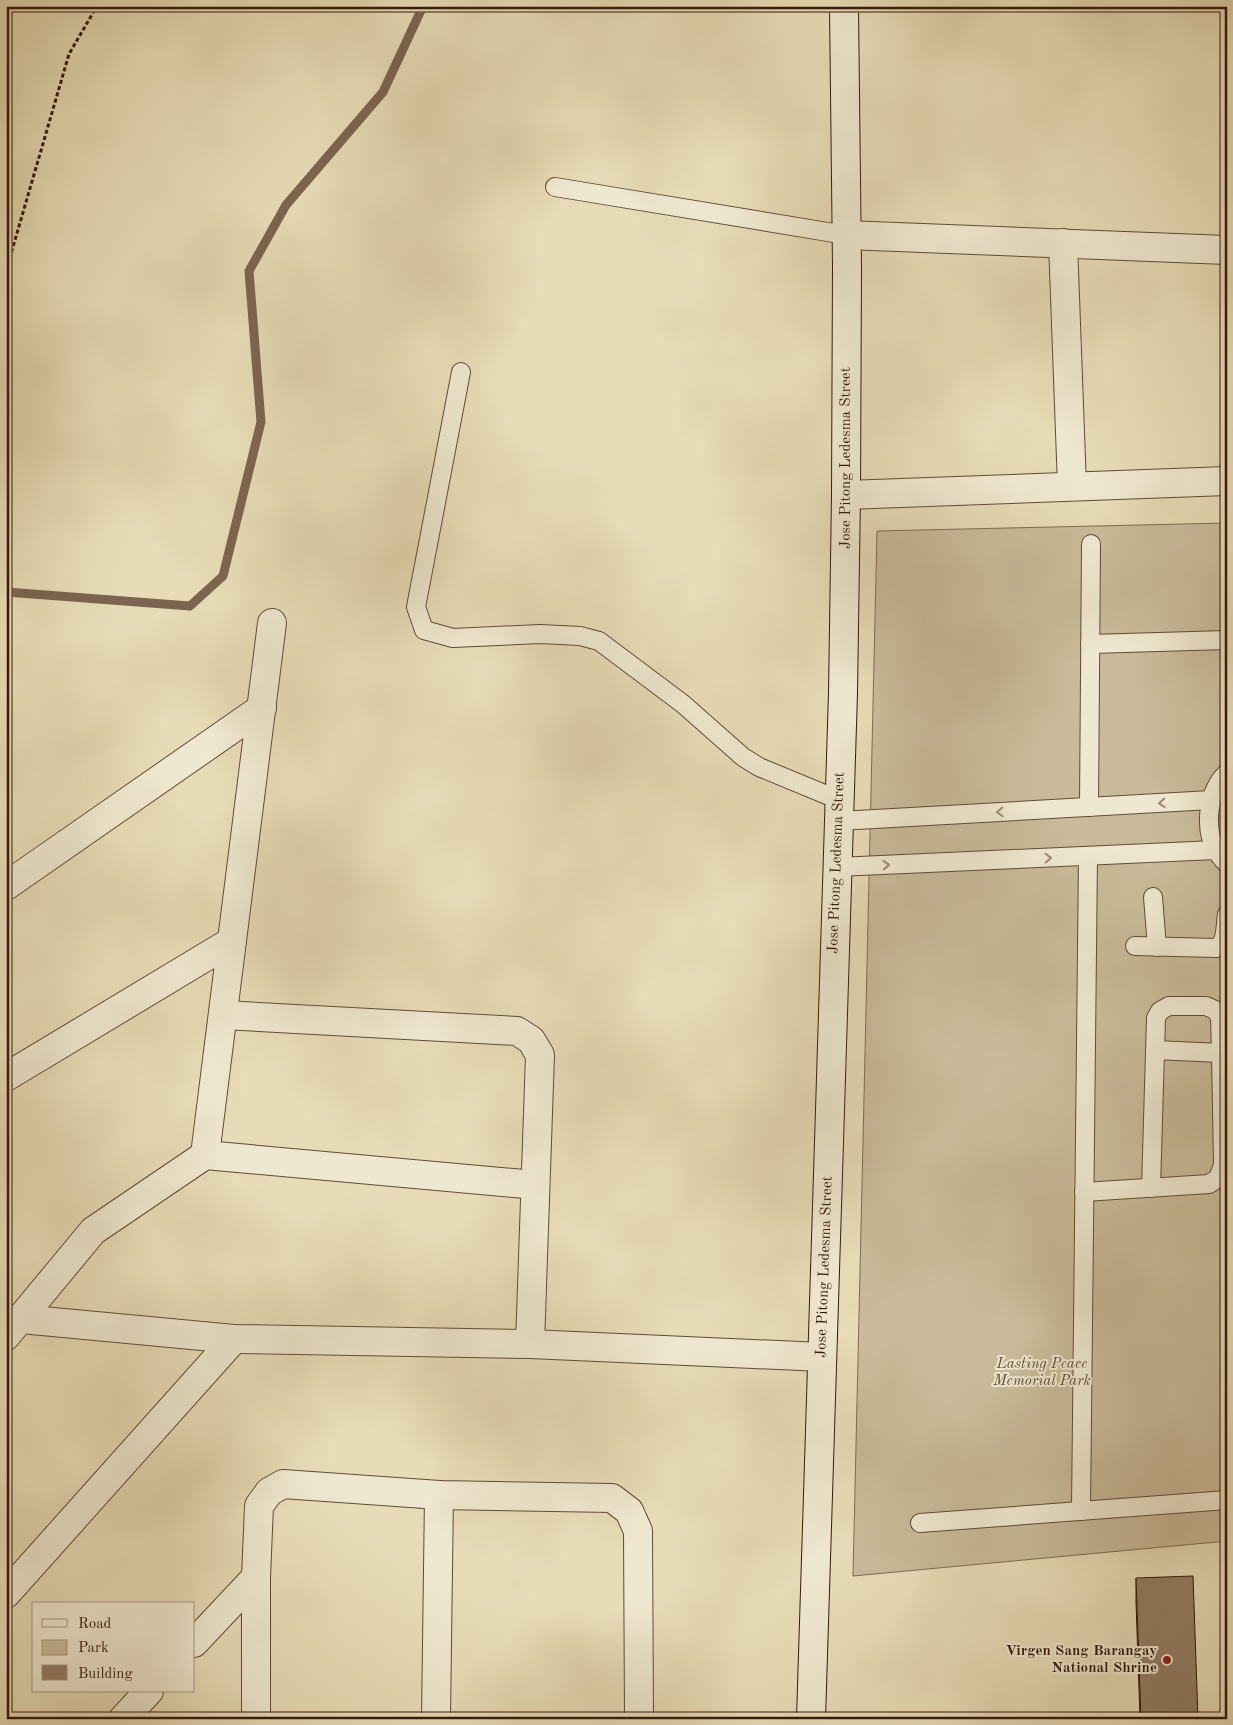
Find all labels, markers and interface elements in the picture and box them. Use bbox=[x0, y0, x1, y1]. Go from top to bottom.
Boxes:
street label: Jose Pitong Ledesma Street bbox=[839, 367, 854, 549]
street label: Jose Pitong Ledesma Street bbox=[826, 772, 848, 954]
one-way arrow bbox=[1158, 797, 1166, 808]
one-way arrow bbox=[995, 806, 1003, 817]
one-way arrow bbox=[1044, 852, 1052, 863]
one-way arrow bbox=[882, 859, 890, 870]
street label: Jose Pitong Ledesma Street bbox=[814, 1176, 836, 1358]
park label: Lasting Peace Memorial Park bbox=[992, 1357, 1091, 1389]
legend bbox=[32, 1602, 195, 1692]
text: Road bbox=[78, 1617, 112, 1632]
text: Park bbox=[78, 1641, 109, 1656]
place label: Virgen Sang Barangay National Shrine bbox=[1006, 1644, 1157, 1676]
marker: Virgen Sang Barangay National Shrine bbox=[1161, 1654, 1173, 1666]
text: Building bbox=[78, 1667, 133, 1682]

